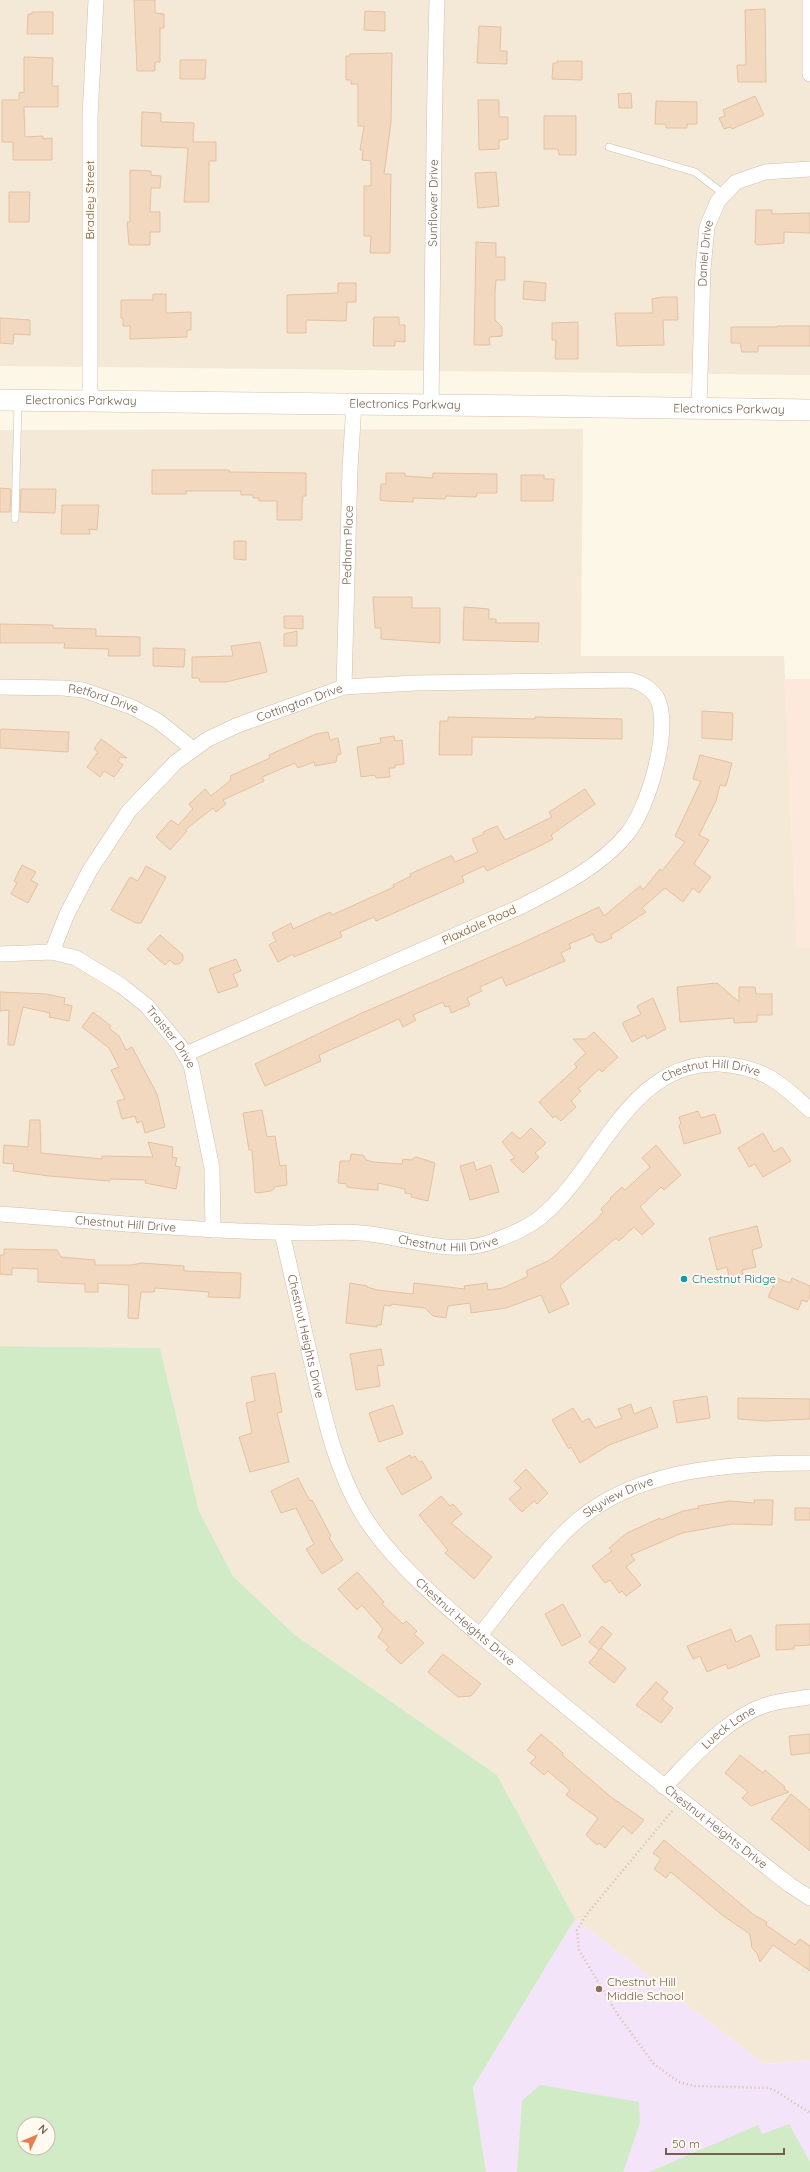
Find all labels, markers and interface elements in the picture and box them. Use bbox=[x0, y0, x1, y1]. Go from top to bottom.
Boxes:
street label: Sunflower Drive bbox=[425, 159, 441, 247]
street label: Bradley Street bbox=[82, 160, 97, 240]
street label: Daniel Drive bbox=[694, 217, 716, 287]
street label: Electronics Parkway bbox=[25, 392, 137, 408]
street label: Electronics Parkway bbox=[349, 395, 461, 412]
street label: Electronics Parkway bbox=[673, 400, 785, 417]
street label: Pedham Place bbox=[339, 505, 356, 585]
street label: Cottington Drive bbox=[254, 680, 345, 725]
street label: Retford Drive bbox=[68, 681, 142, 716]
street label: Plaxdale Road bbox=[439, 901, 518, 948]
street label: Traister Drive bbox=[143, 1003, 199, 1071]
street label: Chestnut Hill Drive bbox=[658, 1056, 763, 1085]
street label: Chestnut Hill Drive bbox=[75, 1212, 177, 1235]
street label: Chestnut Hill Drive bbox=[397, 1231, 501, 1254]
place label: Chestnut Ridge bbox=[692, 1271, 776, 1286]
street label: Chestnut Heights Drive bbox=[285, 1273, 328, 1400]
marker: Chestnut Ridge bbox=[679, 1274, 689, 1284]
street label: Skyview Drive bbox=[580, 1473, 655, 1521]
street label: Chestnut Heights Drive bbox=[413, 1574, 519, 1669]
street label: Lueck Lane bbox=[698, 1702, 758, 1752]
street label: Chestnut Heights Drive bbox=[662, 1781, 771, 1872]
place label: Chestnut Hill Middle School bbox=[607, 1974, 684, 2003]
marker: Chestnut Hill Middle School bbox=[594, 1984, 604, 1994]
north arrow bbox=[16, 2116, 56, 2156]
text: N bbox=[35, 2121, 51, 2137]
scale bar bbox=[666, 2130, 784, 2156]
text: 50 m bbox=[672, 2136, 700, 2151]

